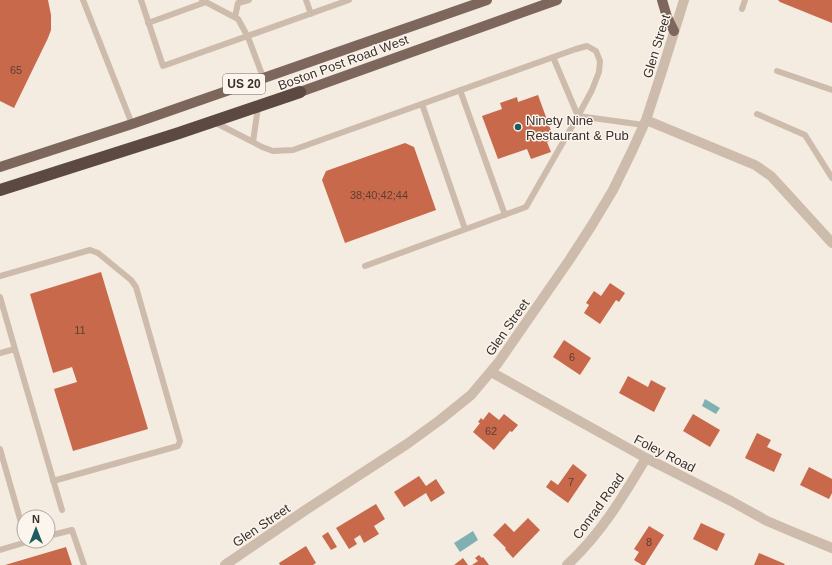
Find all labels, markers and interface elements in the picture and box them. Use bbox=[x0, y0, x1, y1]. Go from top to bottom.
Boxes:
street label: Glen Street bbox=[640, 12, 673, 80]
street label: Boston Post Road West bbox=[276, 32, 411, 93]
house number: 65 bbox=[10, 64, 22, 76]
road number: US 20 bbox=[223, 74, 265, 94]
place label: Ninety Nine Restaurant & Pub bbox=[526, 113, 629, 143]
marker: Ninety Nine Restaurant & Pub bbox=[513, 122, 523, 132]
house number: 38;40;42;44 bbox=[350, 189, 408, 201]
street label: Glen Street bbox=[482, 296, 533, 359]
house number: 11 bbox=[74, 324, 86, 336]
house number: 6 bbox=[569, 351, 575, 363]
house number: 62 bbox=[485, 425, 497, 437]
street label: Foley Road bbox=[632, 432, 698, 475]
street label: Conrad Road bbox=[570, 471, 627, 542]
house number: 7 bbox=[568, 476, 574, 488]
street label: Glen Street bbox=[230, 501, 293, 550]
north arrow bbox=[16, 509, 56, 549]
text: N bbox=[32, 513, 40, 525]
house number: 8 bbox=[646, 536, 652, 548]

